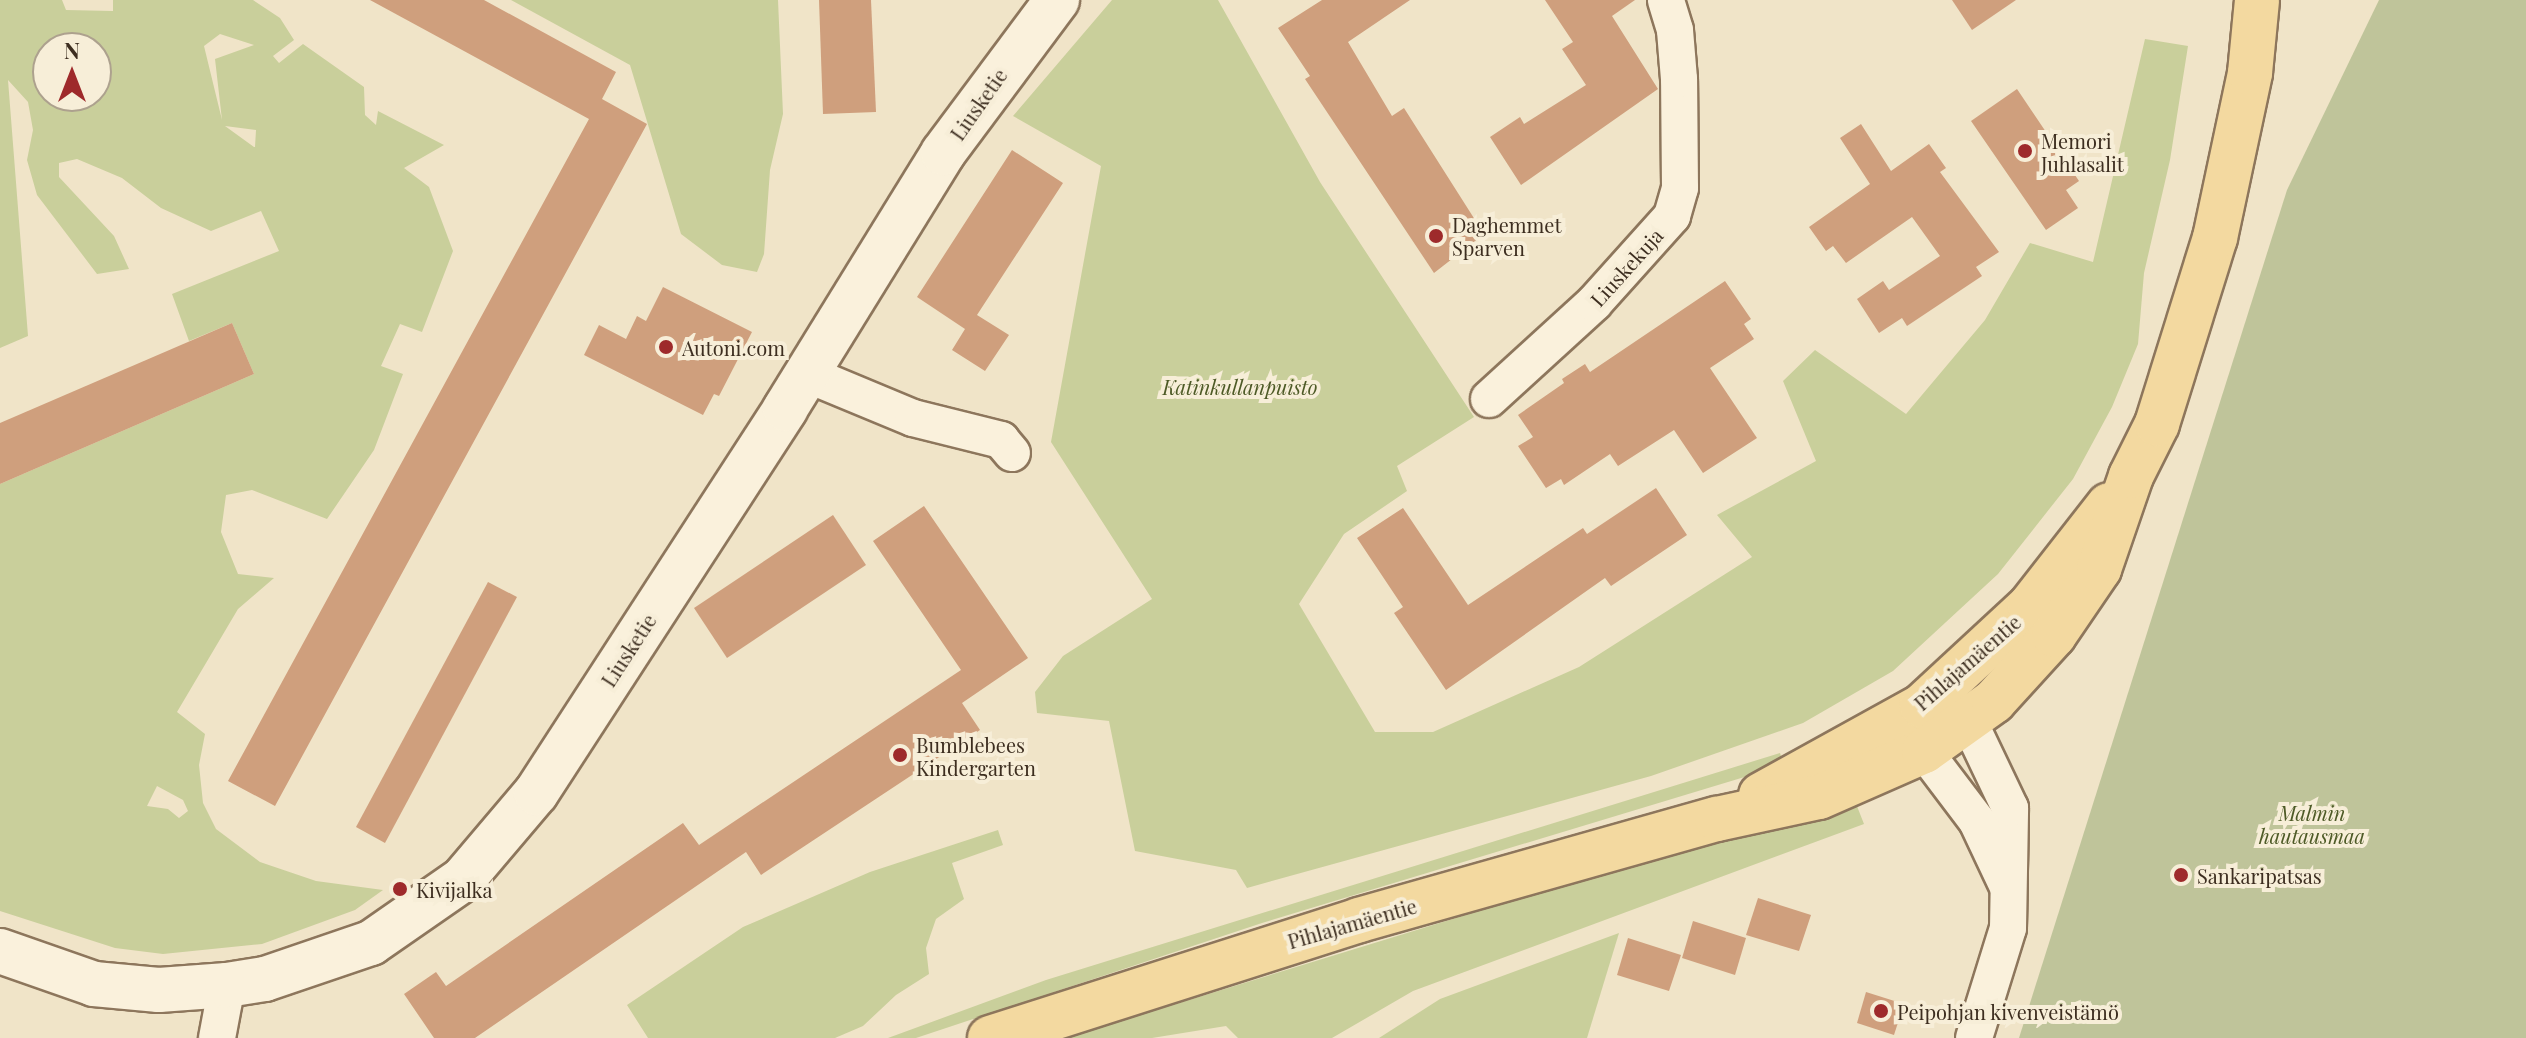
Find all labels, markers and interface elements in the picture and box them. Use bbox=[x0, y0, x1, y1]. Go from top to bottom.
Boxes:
north arrow bbox=[32, 32, 112, 112]
text: N bbox=[64, 35, 80, 65]
street label: Liusketie bbox=[945, 64, 1011, 144]
place label: Memori Juhlasalit bbox=[2041, 128, 2124, 175]
marker: Memori Juhlasalit bbox=[2016, 142, 2034, 160]
place label: Daghemmet Sparven bbox=[1452, 212, 1561, 259]
street label: Liuskekuja bbox=[1585, 223, 1667, 311]
marker: Daghemmet Sparven bbox=[1427, 227, 1445, 245]
place label: Autoni.com bbox=[682, 335, 785, 359]
marker: Autoni.com bbox=[657, 338, 675, 356]
park label: Katinkullanpuisto bbox=[1162, 374, 1318, 398]
street label: Liusketie bbox=[596, 609, 660, 691]
street label: Pihlajamäentie bbox=[1909, 609, 2025, 715]
place label: Bumblebees Kindergarten bbox=[916, 732, 1036, 779]
marker: Bumblebees Kindergarten bbox=[891, 746, 909, 764]
park label: Malmin hautausmaa bbox=[2259, 801, 2365, 848]
place label: Sankaripatsas bbox=[2197, 863, 2322, 887]
marker: Sankaripatsas bbox=[2172, 866, 2190, 884]
place label: Kivijalka bbox=[416, 877, 492, 901]
marker: Kivijalka bbox=[391, 880, 409, 898]
street label: Pihlajamäentie bbox=[1285, 893, 1419, 953]
place label: Peipohjan kivenveistämö bbox=[1897, 999, 2119, 1023]
marker: Peipohjan kivenveistämö bbox=[1872, 1002, 1890, 1020]

